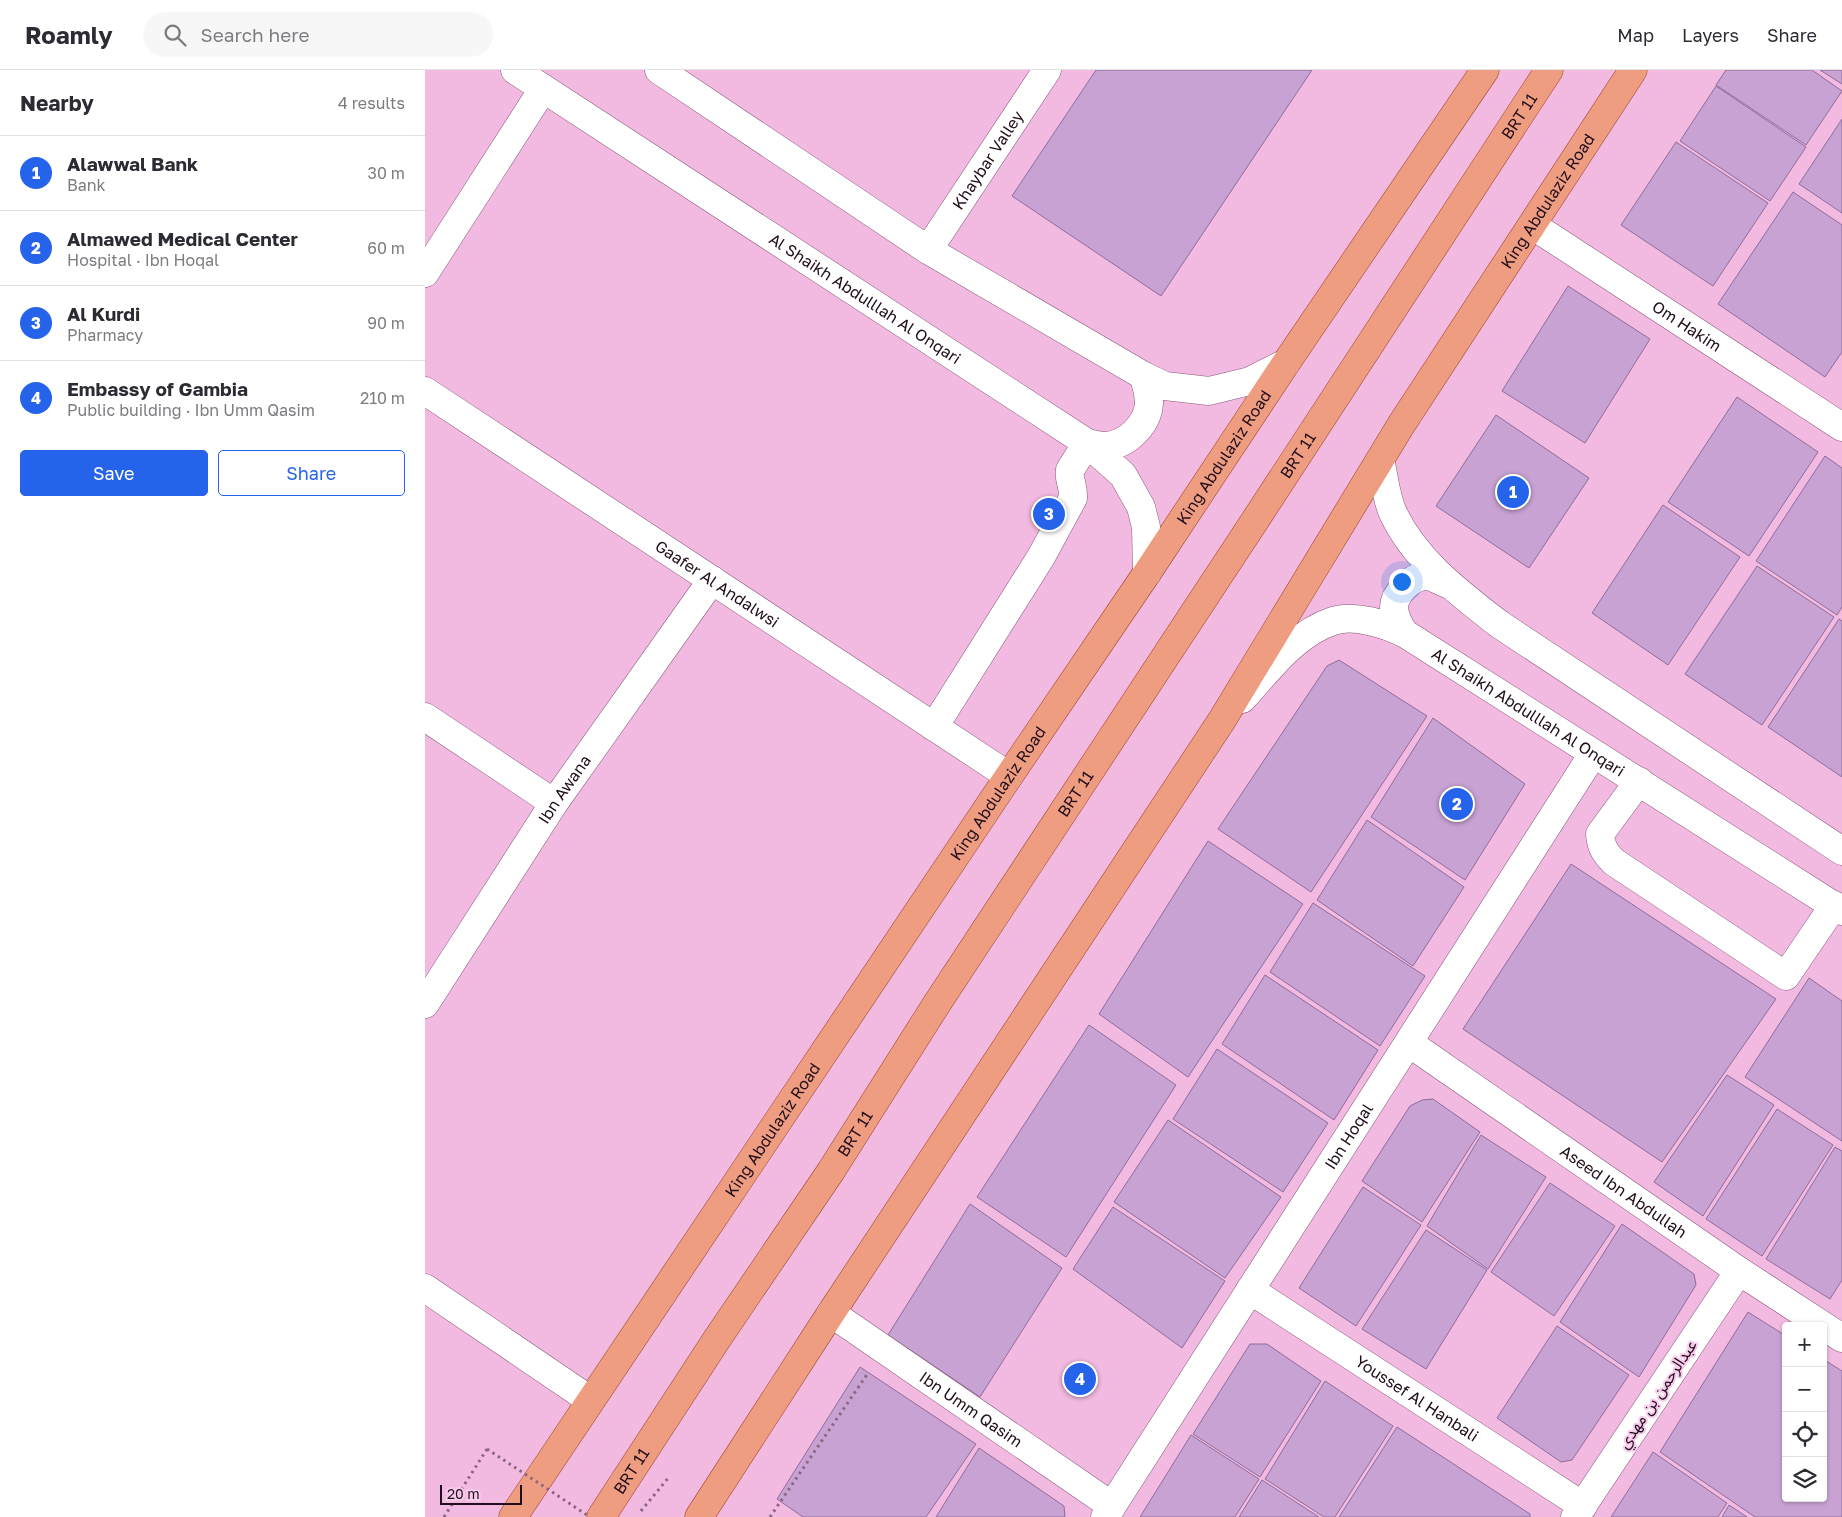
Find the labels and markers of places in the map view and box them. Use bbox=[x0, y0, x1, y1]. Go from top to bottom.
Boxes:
pin: 1 bbox=[1497, 473, 1529, 511]
pin: 3 bbox=[1033, 495, 1065, 533]
pin: 2 bbox=[1441, 785, 1473, 823]
pin: 4 bbox=[1064, 1360, 1096, 1398]

